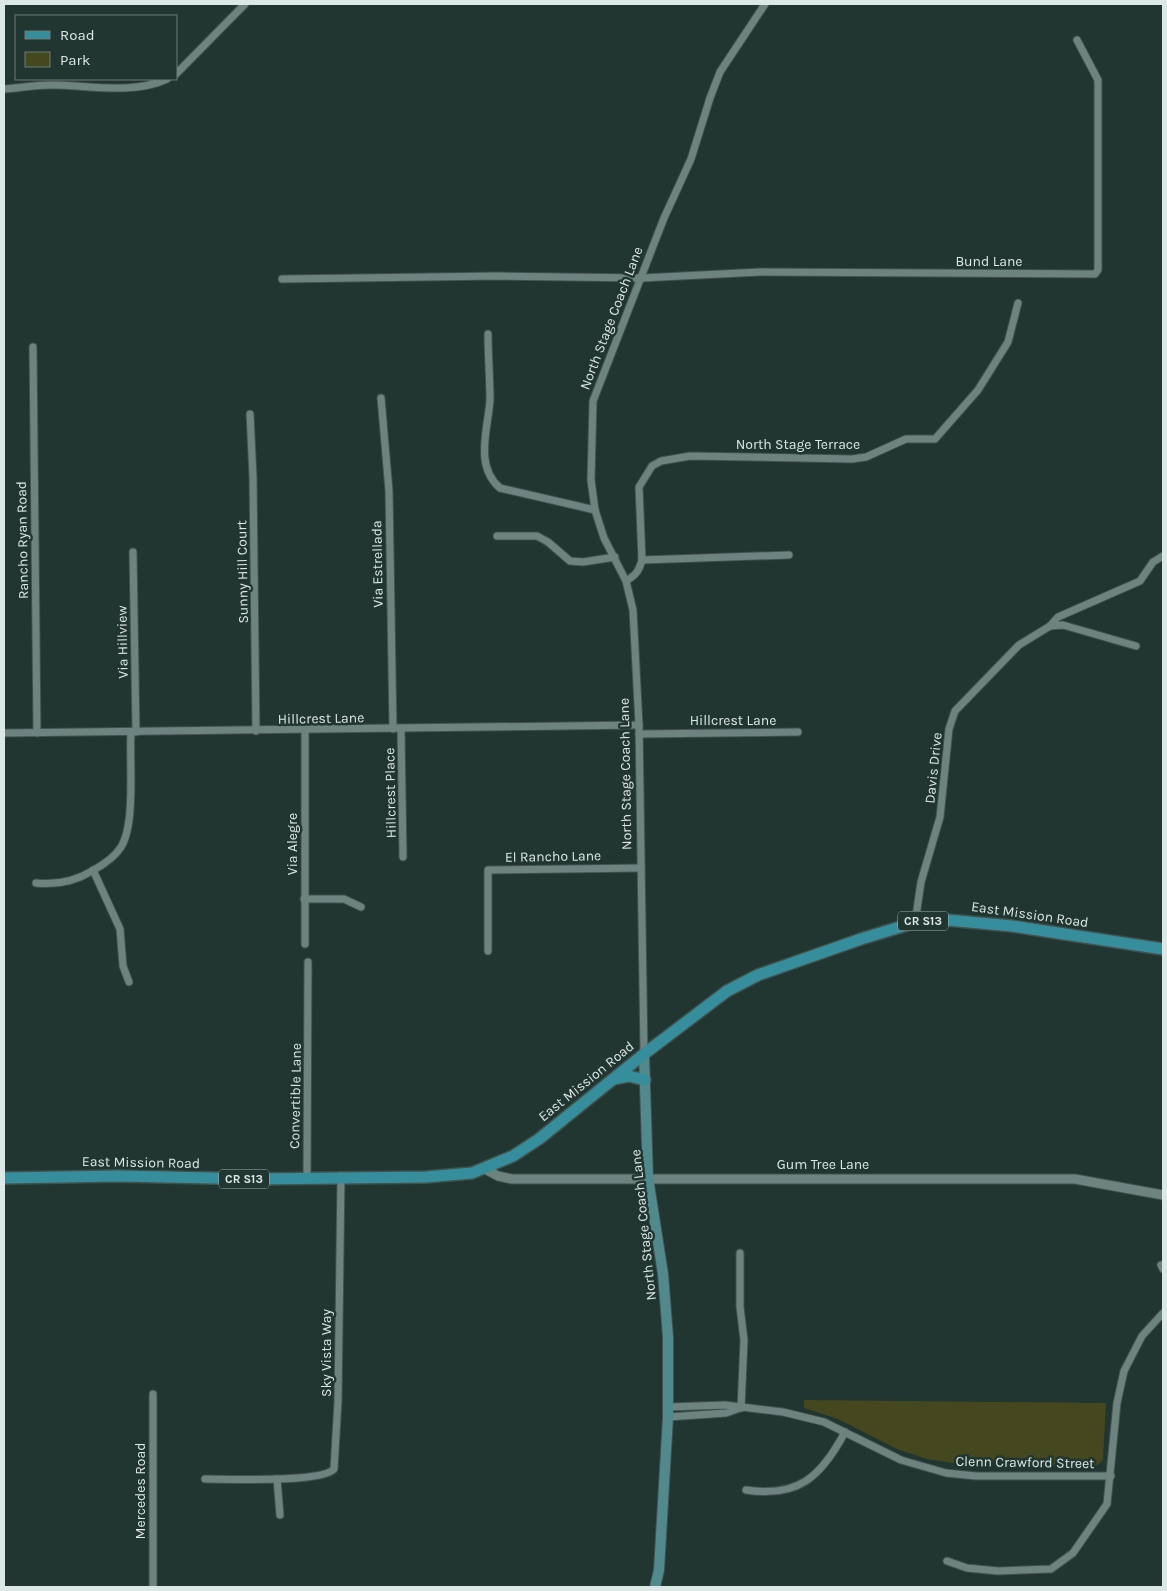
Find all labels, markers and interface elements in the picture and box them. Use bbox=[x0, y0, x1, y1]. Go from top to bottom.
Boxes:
legend bbox=[15, 15, 178, 80]
text: Road bbox=[60, 26, 95, 44]
text: Park bbox=[60, 51, 90, 69]
street label: North Stage Coach Lane bbox=[576, 244, 647, 392]
street label: Bund Lane bbox=[955, 253, 1023, 270]
street label: North Stage Terrace bbox=[736, 436, 860, 453]
street label: Rancho Ryan Road bbox=[13, 481, 32, 599]
street label: Sunny Hill Court bbox=[233, 520, 252, 624]
street label: Via Estrellada bbox=[368, 520, 387, 608]
street label: Via Hillview bbox=[113, 605, 132, 679]
street label: North Stage Coach Lane bbox=[616, 698, 635, 850]
street label: Hillcrest Lane bbox=[278, 709, 364, 728]
street label: Hillcrest Lane bbox=[690, 712, 776, 729]
street label: Davis Drive bbox=[921, 732, 946, 805]
street label: Hillcrest Place bbox=[381, 748, 400, 838]
street label: Via Alegre bbox=[284, 813, 301, 875]
street label: El Rancho Lane bbox=[505, 847, 601, 866]
street label: East Mission Road bbox=[970, 898, 1090, 931]
road number: CR S13 bbox=[898, 911, 948, 930]
street label: East Mission Road bbox=[535, 1038, 638, 1125]
street label: Convertible Lane bbox=[286, 1043, 305, 1149]
street label: North Stage Coach Lane bbox=[627, 1148, 660, 1301]
street label: East Mission Road bbox=[82, 1153, 200, 1172]
street label: Gum Tree Lane bbox=[777, 1156, 869, 1173]
road number: CR S13 bbox=[219, 1170, 269, 1188]
street label: Sky Vista Way bbox=[318, 1309, 335, 1397]
street label: Mercedes Road bbox=[132, 1443, 149, 1539]
street label: Clenn Crawford Street bbox=[955, 1453, 1095, 1472]

